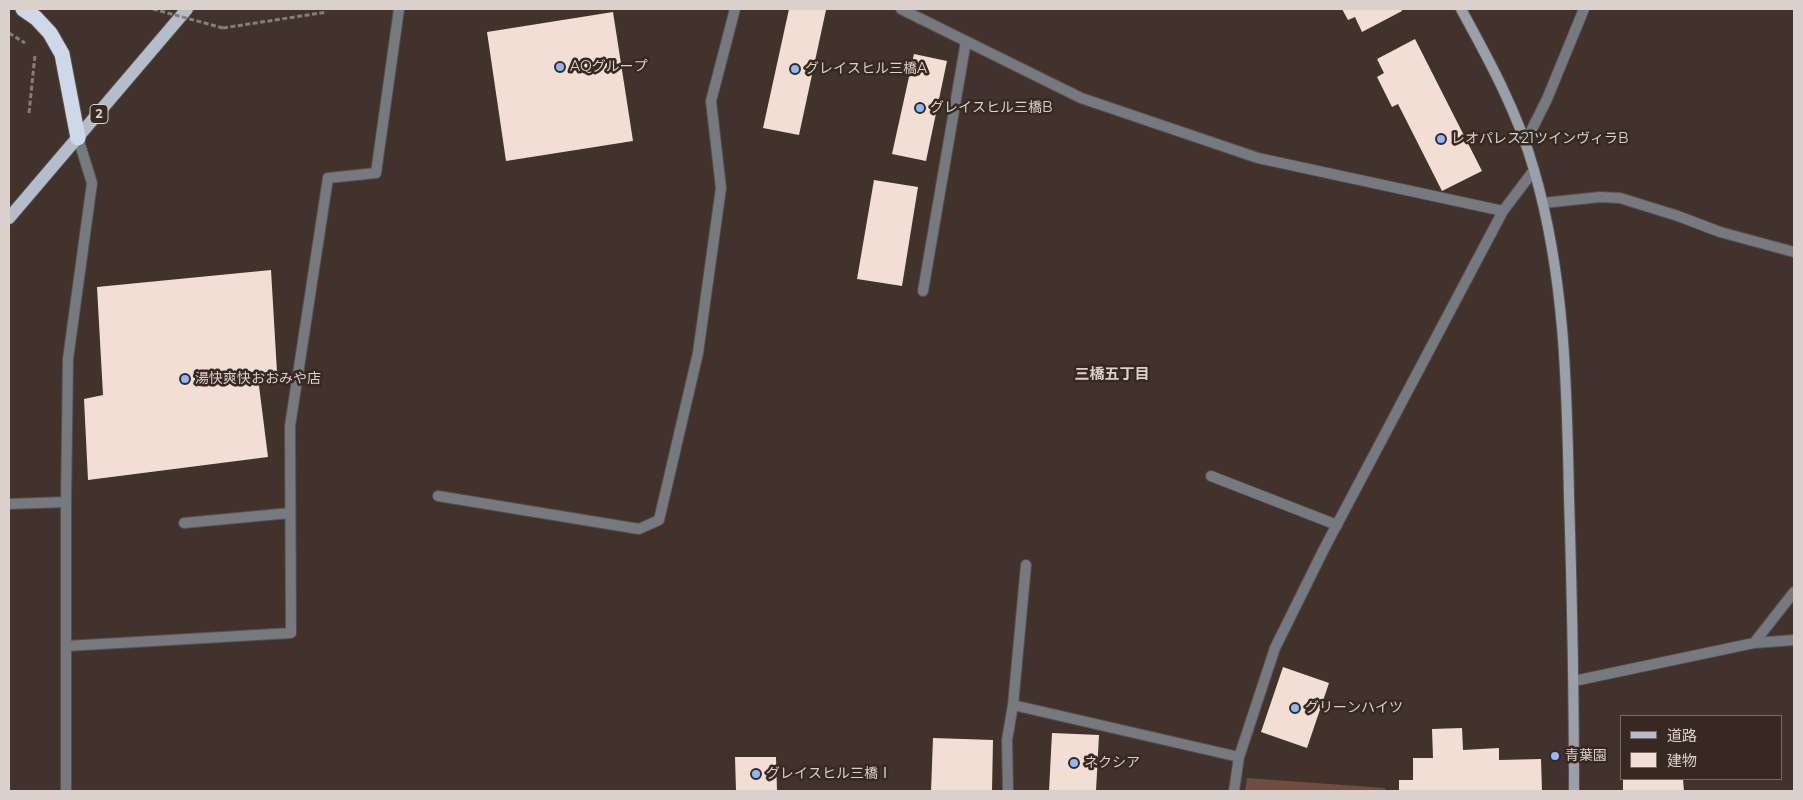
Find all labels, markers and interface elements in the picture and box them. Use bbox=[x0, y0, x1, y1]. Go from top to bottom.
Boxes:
place label: AQグループ bbox=[570, 59, 648, 75]
marker: AQグループ bbox=[554, 61, 566, 73]
place label: グレイスヒル三橋A bbox=[805, 61, 927, 77]
marker: グレイスヒル三橋A bbox=[789, 63, 801, 75]
place label: グレイスヒル三橋B bbox=[930, 100, 1053, 116]
marker: グレイスヒル三橋B bbox=[914, 102, 926, 114]
road number: 2 bbox=[90, 105, 108, 124]
place label: レオパレス21ツインヴィラB bbox=[1451, 131, 1629, 147]
marker: レオパレス21ツインヴィラB bbox=[1435, 133, 1447, 145]
district label: 三橋五丁目 bbox=[1075, 366, 1149, 384]
place label: 湯快爽快おおみや店 bbox=[195, 371, 321, 387]
marker: 湯快爽快おおみや店 bbox=[179, 373, 191, 385]
place label: グリーンハイツ bbox=[1305, 700, 1403, 716]
marker: グリーンハイツ bbox=[1289, 702, 1301, 714]
legend bbox=[1620, 715, 1783, 780]
text: 道路 bbox=[1667, 726, 1697, 745]
place label: 青葉園 bbox=[1565, 748, 1607, 764]
marker: 青葉園 bbox=[1549, 750, 1561, 762]
text: 建物 bbox=[1667, 751, 1697, 770]
place label: ネクシア bbox=[1084, 755, 1140, 771]
marker: ネクシア bbox=[1068, 757, 1080, 769]
place label: グレイスヒル三橋Ⅰ bbox=[766, 766, 892, 782]
marker: グレイスヒル三橋Ⅰ bbox=[750, 768, 762, 780]

